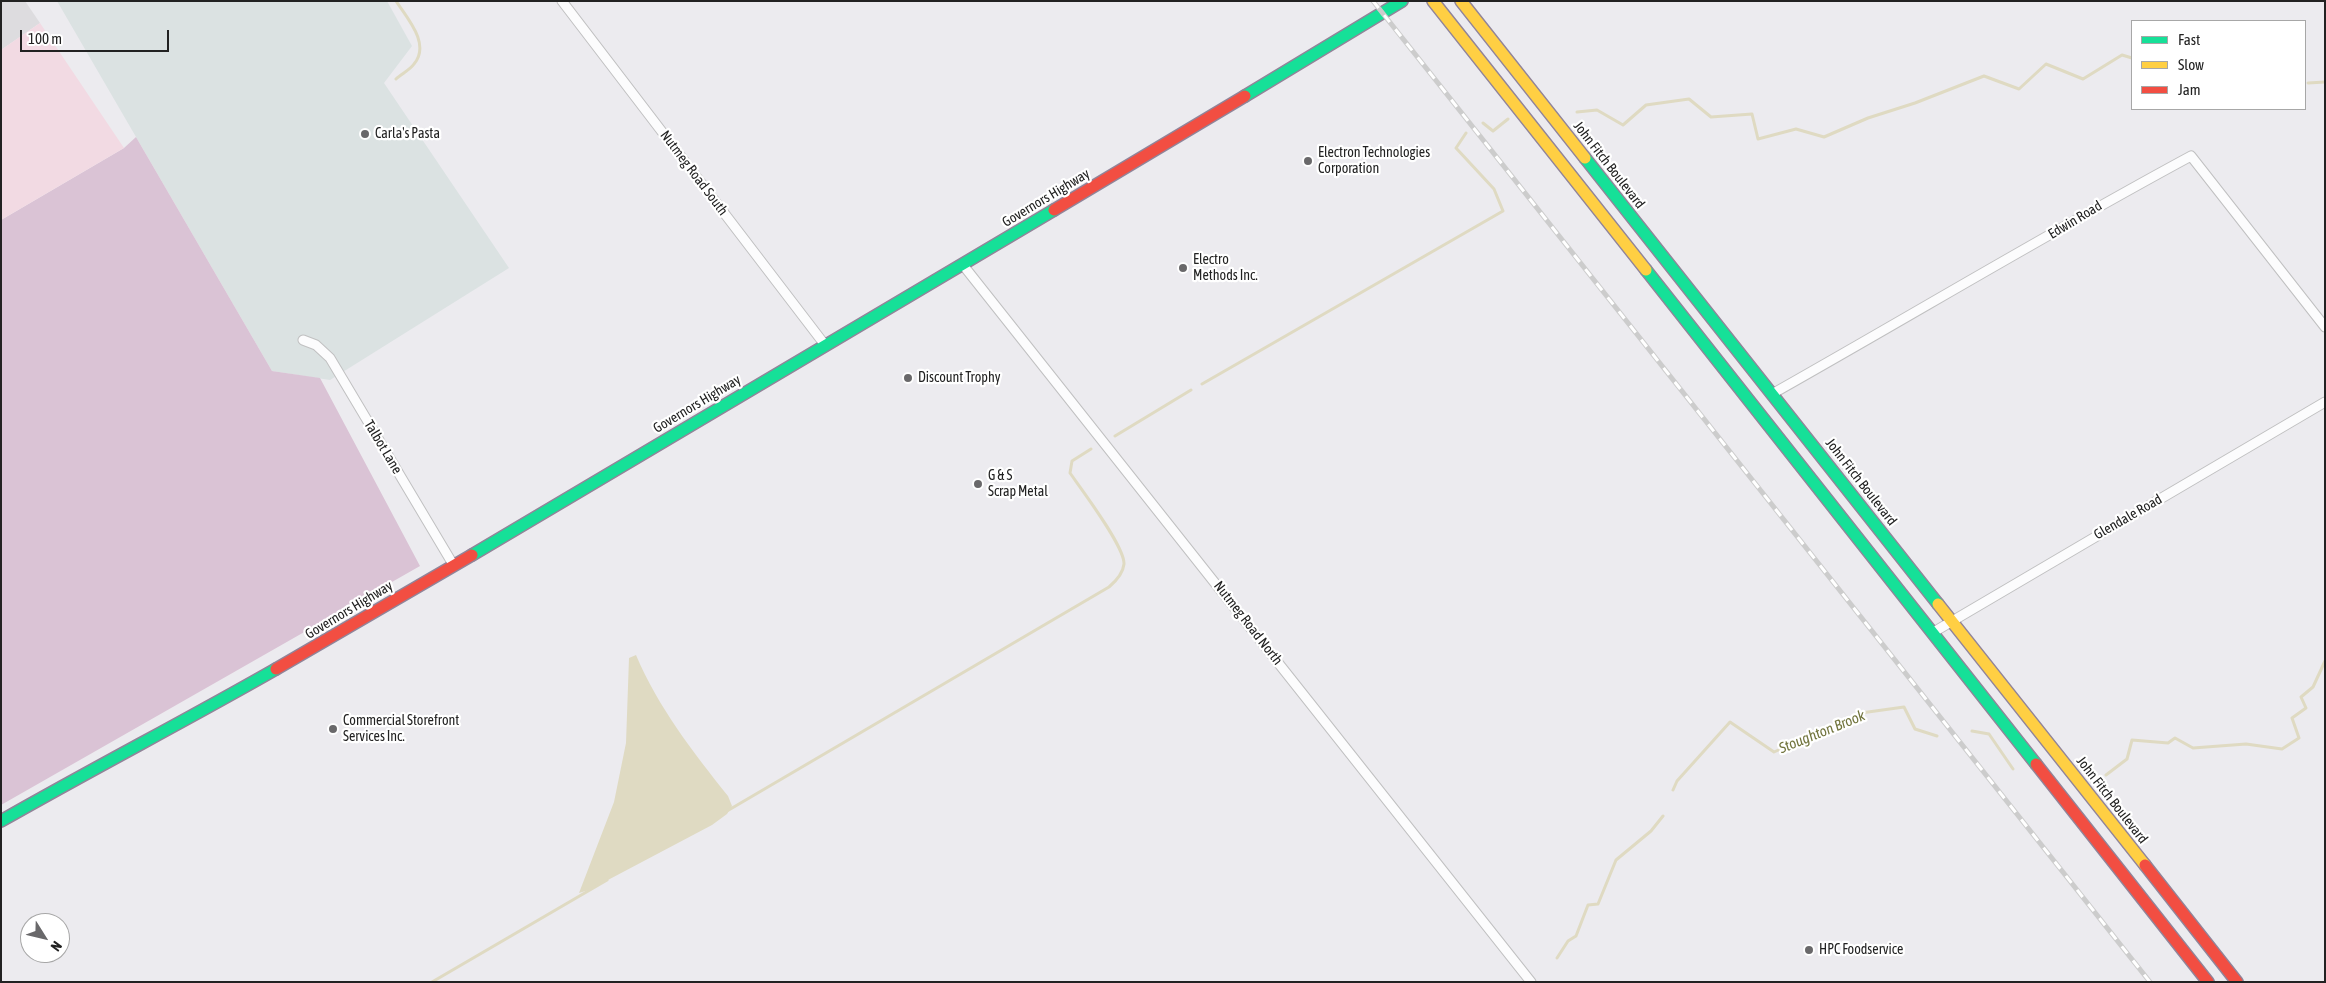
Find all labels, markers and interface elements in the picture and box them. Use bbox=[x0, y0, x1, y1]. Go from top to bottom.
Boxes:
scale bar bbox=[22, 20, 171, 52]
legend bbox=[2131, 20, 2306, 110]
text: 100 m bbox=[28, 30, 62, 47]
text: Fast bbox=[2178, 31, 2200, 48]
text: Slow bbox=[2178, 56, 2204, 73]
text: Jam bbox=[2178, 81, 2201, 98]
street label: John Fitch Boulevard bbox=[1570, 118, 1648, 212]
place label: Carla's Pasta bbox=[375, 126, 440, 142]
street label: Nutmeg Road South bbox=[657, 127, 731, 219]
marker: Carla's Pasta bbox=[359, 128, 371, 140]
place label: Electron Technologies Corporation bbox=[1318, 145, 1430, 178]
marker: Electron Technologies Corporation bbox=[1302, 155, 1314, 167]
street label: Governors Highway bbox=[999, 165, 1093, 231]
street label: Edwin Road bbox=[2045, 197, 2105, 243]
place label: Electro Methods Inc. bbox=[1193, 252, 1258, 284]
marker: Electro Methods Inc. bbox=[1177, 262, 1189, 274]
place label: Discount Trophy bbox=[918, 370, 1000, 386]
street label: Governors Highway bbox=[650, 371, 744, 437]
marker: Discount Trophy bbox=[902, 372, 914, 384]
street label: Talbot Lane bbox=[360, 417, 406, 477]
street label: John Fitch Boulevard bbox=[1822, 435, 1900, 529]
place label: G & S Scrap Metal bbox=[988, 468, 1048, 501]
marker: G & S Scrap Metal bbox=[972, 478, 984, 490]
street label: Glendale Road bbox=[2091, 491, 2165, 543]
street label: Governors Highway bbox=[302, 577, 396, 643]
street label: Nutmeg Road North bbox=[1210, 578, 1286, 668]
water label: Stoughton Brook bbox=[1776, 707, 1868, 757]
place label: Commercial Storefront Services Inc. bbox=[343, 713, 459, 746]
marker: Commercial Storefront Services Inc. bbox=[327, 723, 339, 735]
street label: John Fitch Boulevard bbox=[2073, 753, 2151, 847]
north arrow bbox=[20, 913, 70, 963]
text: N bbox=[47, 938, 65, 954]
place label: HPC Foodservice bbox=[1819, 942, 1903, 958]
marker: HPC Foodservice bbox=[1803, 944, 1815, 956]

